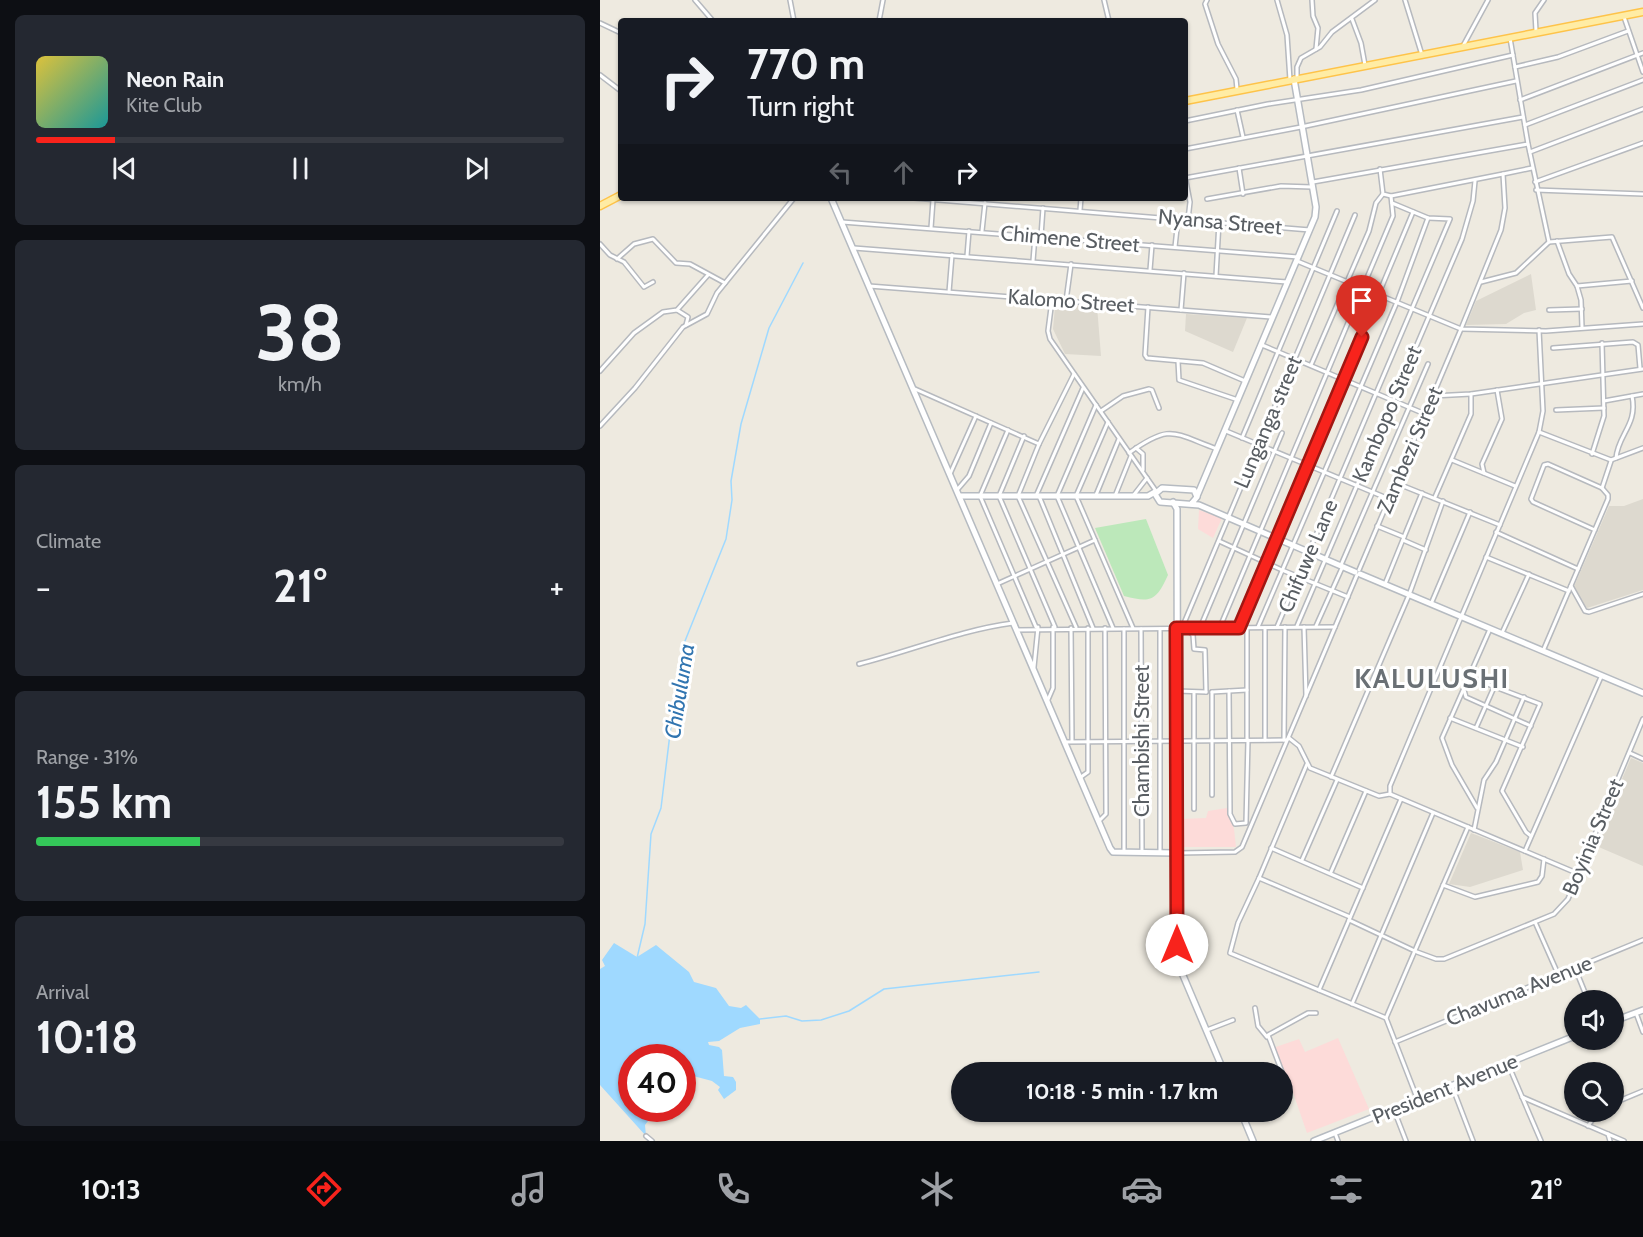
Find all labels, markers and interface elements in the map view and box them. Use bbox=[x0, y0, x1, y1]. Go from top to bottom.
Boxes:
text: 770 m bbox=[747, 38, 865, 90]
icon: right bbox=[648, 42, 726, 120]
text: Neon Rain bbox=[126, 66, 224, 93]
text: Turn right bbox=[747, 90, 854, 123]
text: Kite Club bbox=[126, 93, 202, 117]
icon: previous bbox=[108, 152, 141, 185]
icon: pause bbox=[284, 152, 317, 185]
icon: next bbox=[460, 152, 493, 185]
icon: left bbox=[824, 156, 857, 189]
icon: ahead bbox=[887, 156, 920, 189]
icon: right bbox=[950, 156, 983, 189]
street label: Nyansa Street bbox=[1157, 204, 1283, 239]
street label: Chimene Street bbox=[1000, 220, 1140, 257]
pin bbox=[1336, 275, 1387, 337]
street label: Kalomo Street bbox=[1007, 284, 1135, 317]
icon: arrive bbox=[1345, 284, 1378, 317]
text: 38 bbox=[255, 285, 345, 380]
street label: Kambopo Street bbox=[1347, 342, 1426, 486]
street label: Lunganga street bbox=[1228, 352, 1307, 492]
text: km/h bbox=[278, 372, 322, 396]
street label: Zambezi Street bbox=[1372, 383, 1447, 517]
street label: Chifuwe Lane bbox=[1273, 495, 1343, 616]
text: Climate bbox=[36, 529, 101, 553]
text: 21° bbox=[273, 559, 327, 613]
text: − bbox=[36, 567, 51, 607]
text: + bbox=[549, 567, 564, 607]
water label: Chibuluma bbox=[659, 642, 700, 741]
district label: KALULUSHI bbox=[1354, 662, 1510, 695]
street label: Chambishi Street bbox=[1129, 665, 1154, 817]
text: Range · 31% bbox=[36, 745, 138, 769]
text: 155 km bbox=[36, 775, 172, 829]
street label: Boyinia Street bbox=[1557, 775, 1628, 899]
position arrow bbox=[1145, 913, 1209, 977]
street label: Chavuma Avenue bbox=[1442, 950, 1596, 1031]
text: Arrival bbox=[36, 980, 89, 1004]
map controls bbox=[1564, 990, 1624, 1122]
button: sound bbox=[1564, 990, 1624, 1050]
text: 10:18 bbox=[36, 1010, 138, 1064]
speed limit sign: 40 bbox=[618, 1044, 696, 1122]
street label: President Avenue bbox=[1369, 1048, 1521, 1129]
button: search bbox=[1564, 1062, 1624, 1122]
text: 10:18 · 5 min · 1.7 km bbox=[1026, 1078, 1218, 1105]
icon: directions bbox=[303, 1168, 345, 1210]
icon: music bbox=[508, 1168, 550, 1210]
icon: phone bbox=[712, 1168, 754, 1210]
icon: climate bbox=[916, 1168, 958, 1210]
icon: car bbox=[1121, 1168, 1163, 1210]
icon: filters bbox=[1325, 1168, 1367, 1210]
text: 10:13 bbox=[81, 1173, 141, 1206]
text: 21° bbox=[1530, 1173, 1562, 1206]

